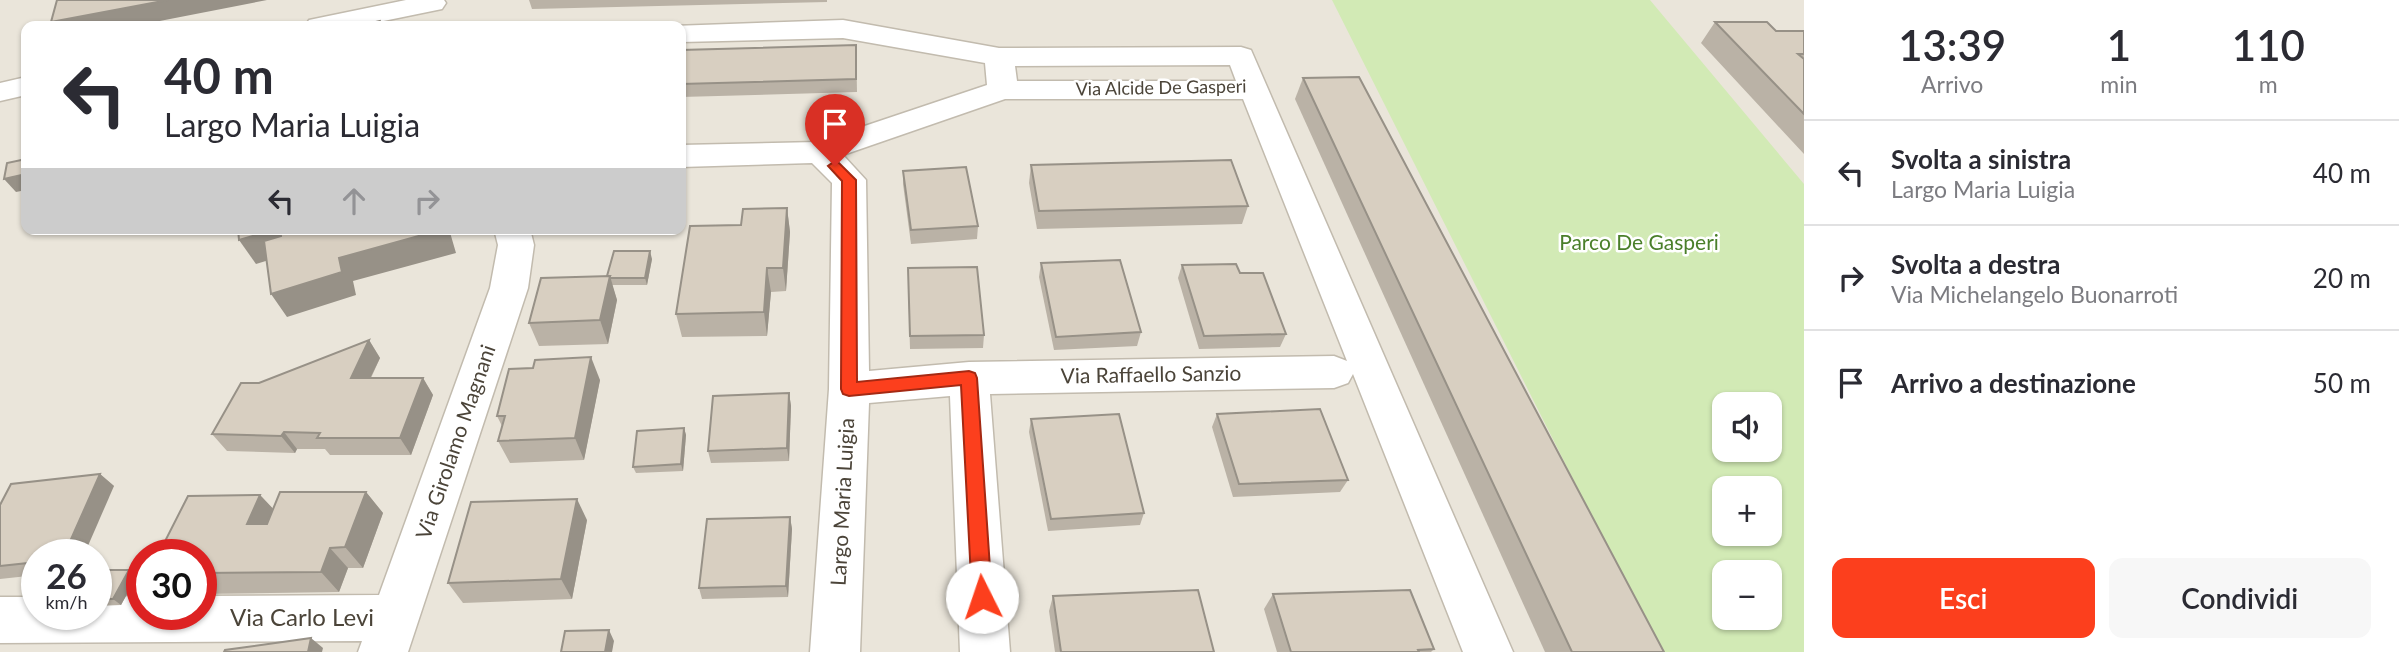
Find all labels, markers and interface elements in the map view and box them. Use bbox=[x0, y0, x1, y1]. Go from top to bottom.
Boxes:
text: 13:39 bbox=[1898, 20, 2006, 70]
text: 1 bbox=[2107, 20, 2131, 70]
text: 110 bbox=[2232, 20, 2305, 70]
text: 40 m bbox=[164, 46, 274, 104]
icon: left bbox=[49, 49, 140, 140]
text: Arrivo bbox=[1921, 70, 1983, 98]
text: min bbox=[2100, 70, 2138, 98]
text: m bbox=[2259, 70, 2278, 98]
street label: Via Alcide De Gasperi bbox=[1075, 75, 1247, 99]
pin bbox=[805, 94, 865, 166]
text: Largo Maria Luigia bbox=[164, 105, 420, 144]
icon: arrive bbox=[816, 105, 854, 143]
text: Svolta a sinistra bbox=[1891, 143, 2071, 175]
icon: left bbox=[1832, 154, 1870, 192]
text: 40 m bbox=[2313, 157, 2371, 189]
text: Largo Maria Luigia bbox=[1891, 175, 2075, 203]
icon: left bbox=[262, 182, 300, 220]
icon: ahead bbox=[335, 182, 373, 220]
icon: right bbox=[408, 182, 446, 220]
park label: Parco De Gasperi bbox=[1559, 229, 1719, 254]
text: Svolta a destra bbox=[1891, 248, 2061, 280]
icon: right bbox=[1832, 259, 1870, 297]
text: 20 m bbox=[2313, 262, 2371, 294]
text: Via Michelangelo Buonarroti bbox=[1891, 280, 2178, 308]
street label: Via Girolamo Magnani bbox=[410, 341, 500, 542]
street label: Via Raffaello Sanzio bbox=[1060, 359, 1242, 388]
icon: arrive bbox=[1832, 364, 1870, 402]
text: Arrivo a destinazione bbox=[1891, 367, 2136, 399]
text: 50 m bbox=[2313, 367, 2371, 399]
map controls bbox=[1712, 392, 1782, 630]
button: sound bbox=[1712, 392, 1782, 462]
street label: Largo Maria Luigia bbox=[825, 417, 858, 587]
button: + bbox=[1712, 476, 1782, 546]
speed limit sign: 30 bbox=[126, 539, 217, 630]
text: 26 bbox=[46, 554, 87, 596]
button: Esci bbox=[1832, 558, 2095, 638]
button: Condividi bbox=[2109, 558, 2371, 638]
position arrow bbox=[945, 560, 1019, 634]
button: − bbox=[1712, 560, 1782, 630]
text: km/h bbox=[45, 591, 88, 613]
street label: Via Carlo Levi bbox=[230, 602, 374, 631]

